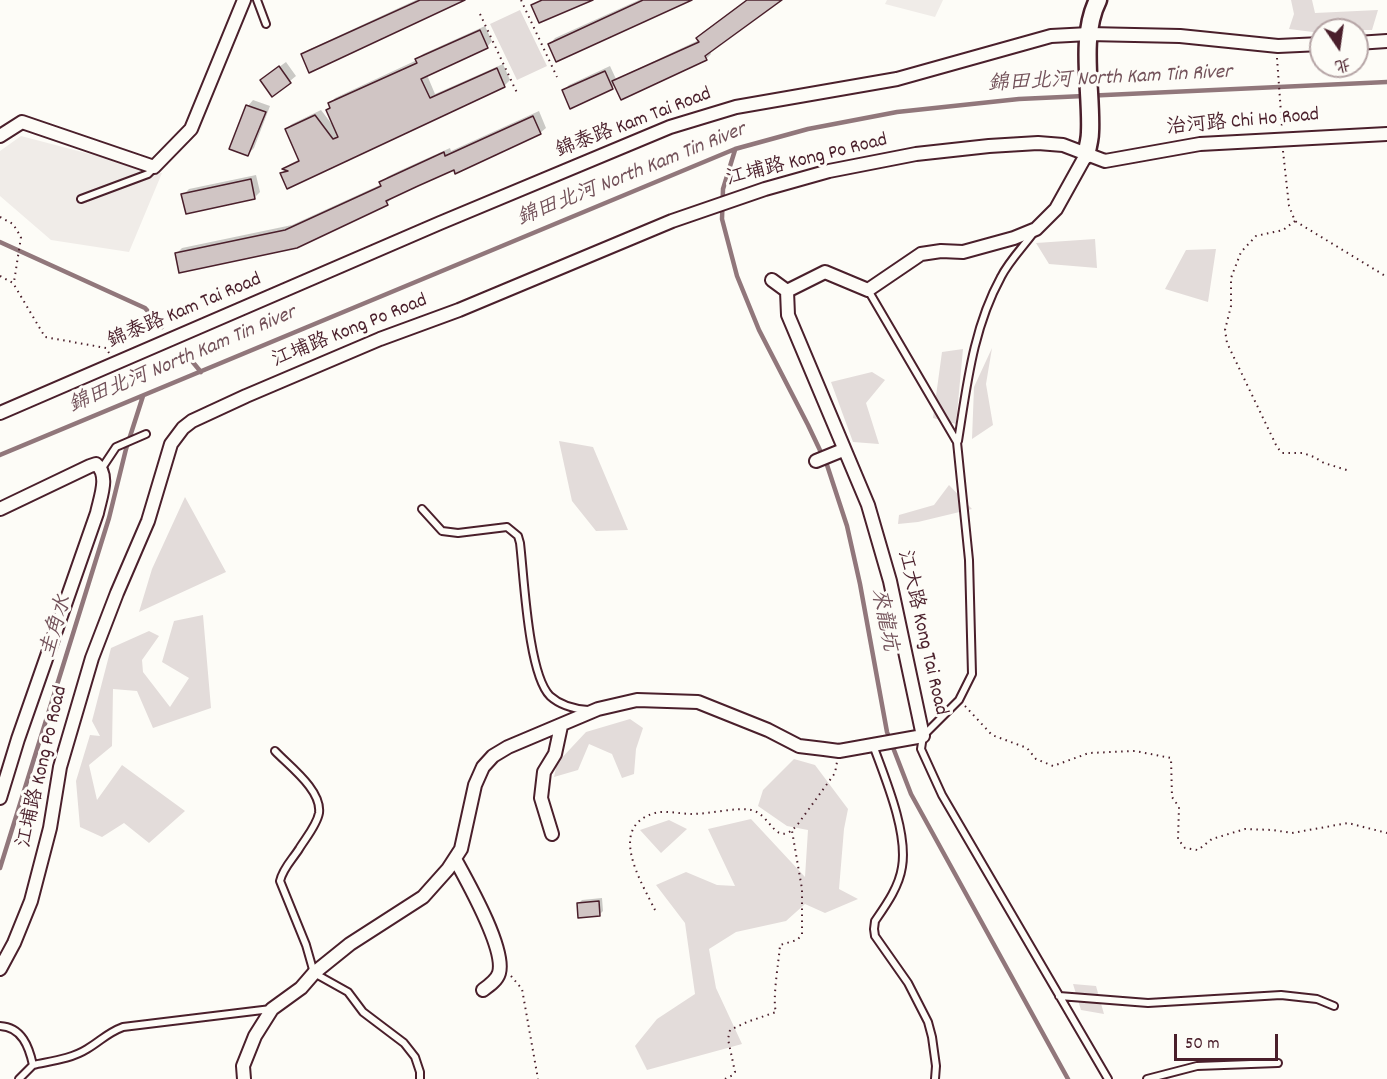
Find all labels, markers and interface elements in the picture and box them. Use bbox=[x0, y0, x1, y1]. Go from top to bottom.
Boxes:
north arrow bbox=[1309, 18, 1369, 78]
text: 北 bbox=[1332, 51, 1353, 77]
water label: 錦田北河 North Kam Tin River bbox=[988, 61, 1232, 99]
street label: 錦泰路 Kam Tai Road bbox=[553, 83, 715, 165]
street label: 治河路 Chi Ho Road bbox=[1166, 104, 1320, 142]
water label: 錦田北河 North Kam Tin River bbox=[514, 119, 750, 233]
street label: 江埔路 Kong Po Road bbox=[724, 129, 890, 193]
street label: 錦泰路 Kam Tai Road bbox=[105, 269, 265, 355]
street label: 江埔路 Kong Po Road bbox=[269, 290, 431, 374]
water label: 錦田北河 North Kam Tin River bbox=[66, 302, 300, 420]
street label: 江大路 Kong Tai Road bbox=[890, 548, 952, 718]
water label: 來龍坑 bbox=[864, 587, 900, 653]
water label: 圭角水 bbox=[37, 593, 79, 661]
street label: 江埔路 Kong Po Road bbox=[14, 684, 74, 850]
scale bar bbox=[1177, 1022, 1280, 1060]
text: 50 m bbox=[1185, 1032, 1220, 1057]

